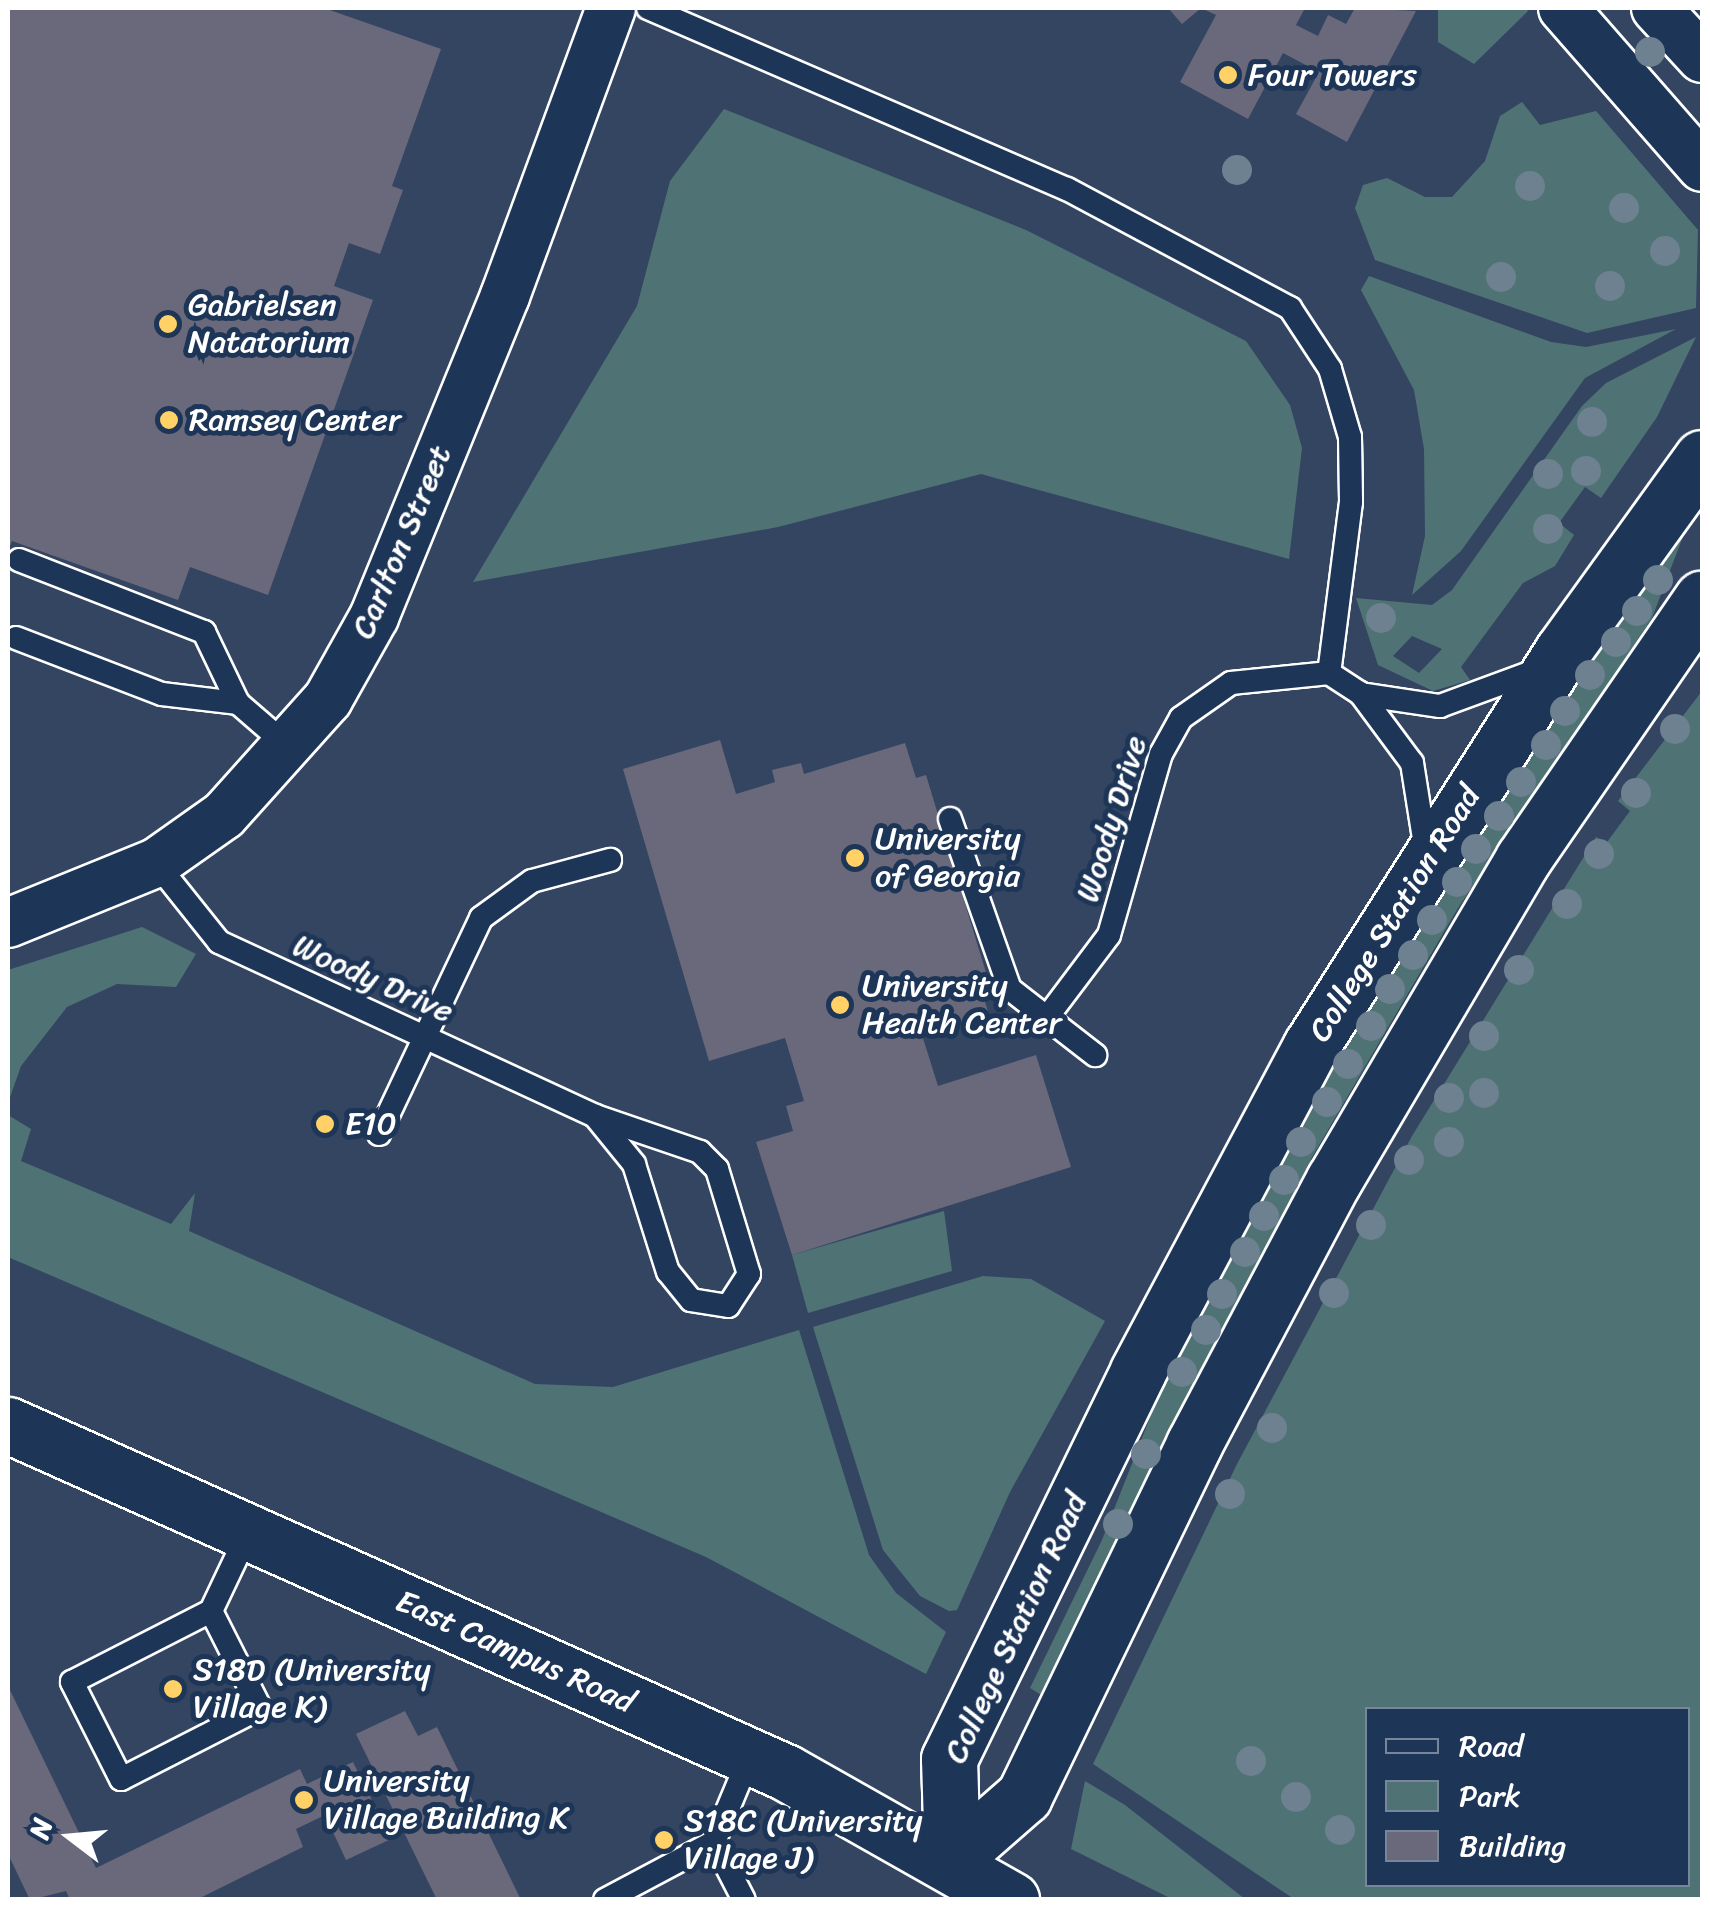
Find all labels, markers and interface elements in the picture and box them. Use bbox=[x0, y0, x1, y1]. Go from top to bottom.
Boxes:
place label: Four Towers bbox=[1248, 56, 1416, 94]
marker: Four Towers bbox=[1217, 64, 1239, 86]
place label: Gabrielsen Natatorium bbox=[188, 287, 350, 362]
marker: Gabrielsen Natatorium bbox=[157, 313, 179, 335]
place label: Ramsey Center bbox=[189, 401, 402, 439]
marker: Ramsey Center bbox=[158, 409, 180, 431]
street label: Carlton Street bbox=[344, 440, 460, 644]
street label: Woody Drive bbox=[1069, 731, 1155, 907]
street label: College Station Road bbox=[1301, 779, 1489, 1049]
place label: University of Georgia bbox=[875, 821, 1021, 896]
marker: University of Georgia bbox=[844, 847, 866, 869]
street label: Woody Drive bbox=[287, 927, 459, 1031]
place label: University Health Center bbox=[862, 968, 1063, 1043]
marker: University Health Center bbox=[827, 992, 853, 1018]
place label: E10 bbox=[345, 1105, 397, 1143]
marker: E10 bbox=[314, 1113, 336, 1135]
street label: College Station Road bbox=[936, 1487, 1096, 1769]
street label: East Campus Road bbox=[390, 1582, 640, 1722]
place label: S18D (University Village K) bbox=[193, 1652, 431, 1727]
marker: S18D (University Village K) bbox=[162, 1678, 184, 1700]
legend bbox=[1365, 1707, 1690, 1887]
text: Road bbox=[1459, 1719, 1523, 1773]
place label: University Village Building K bbox=[324, 1763, 568, 1838]
text: Park bbox=[1459, 1769, 1521, 1823]
north arrow bbox=[20, 1787, 120, 1887]
marker: University Village Building K bbox=[293, 1789, 315, 1811]
place label: S18C (University Village J) bbox=[684, 1803, 922, 1878]
text: N bbox=[14, 1813, 67, 1845]
text: Building bbox=[1459, 1819, 1566, 1873]
marker: S18C (University Village J) bbox=[653, 1829, 675, 1851]

